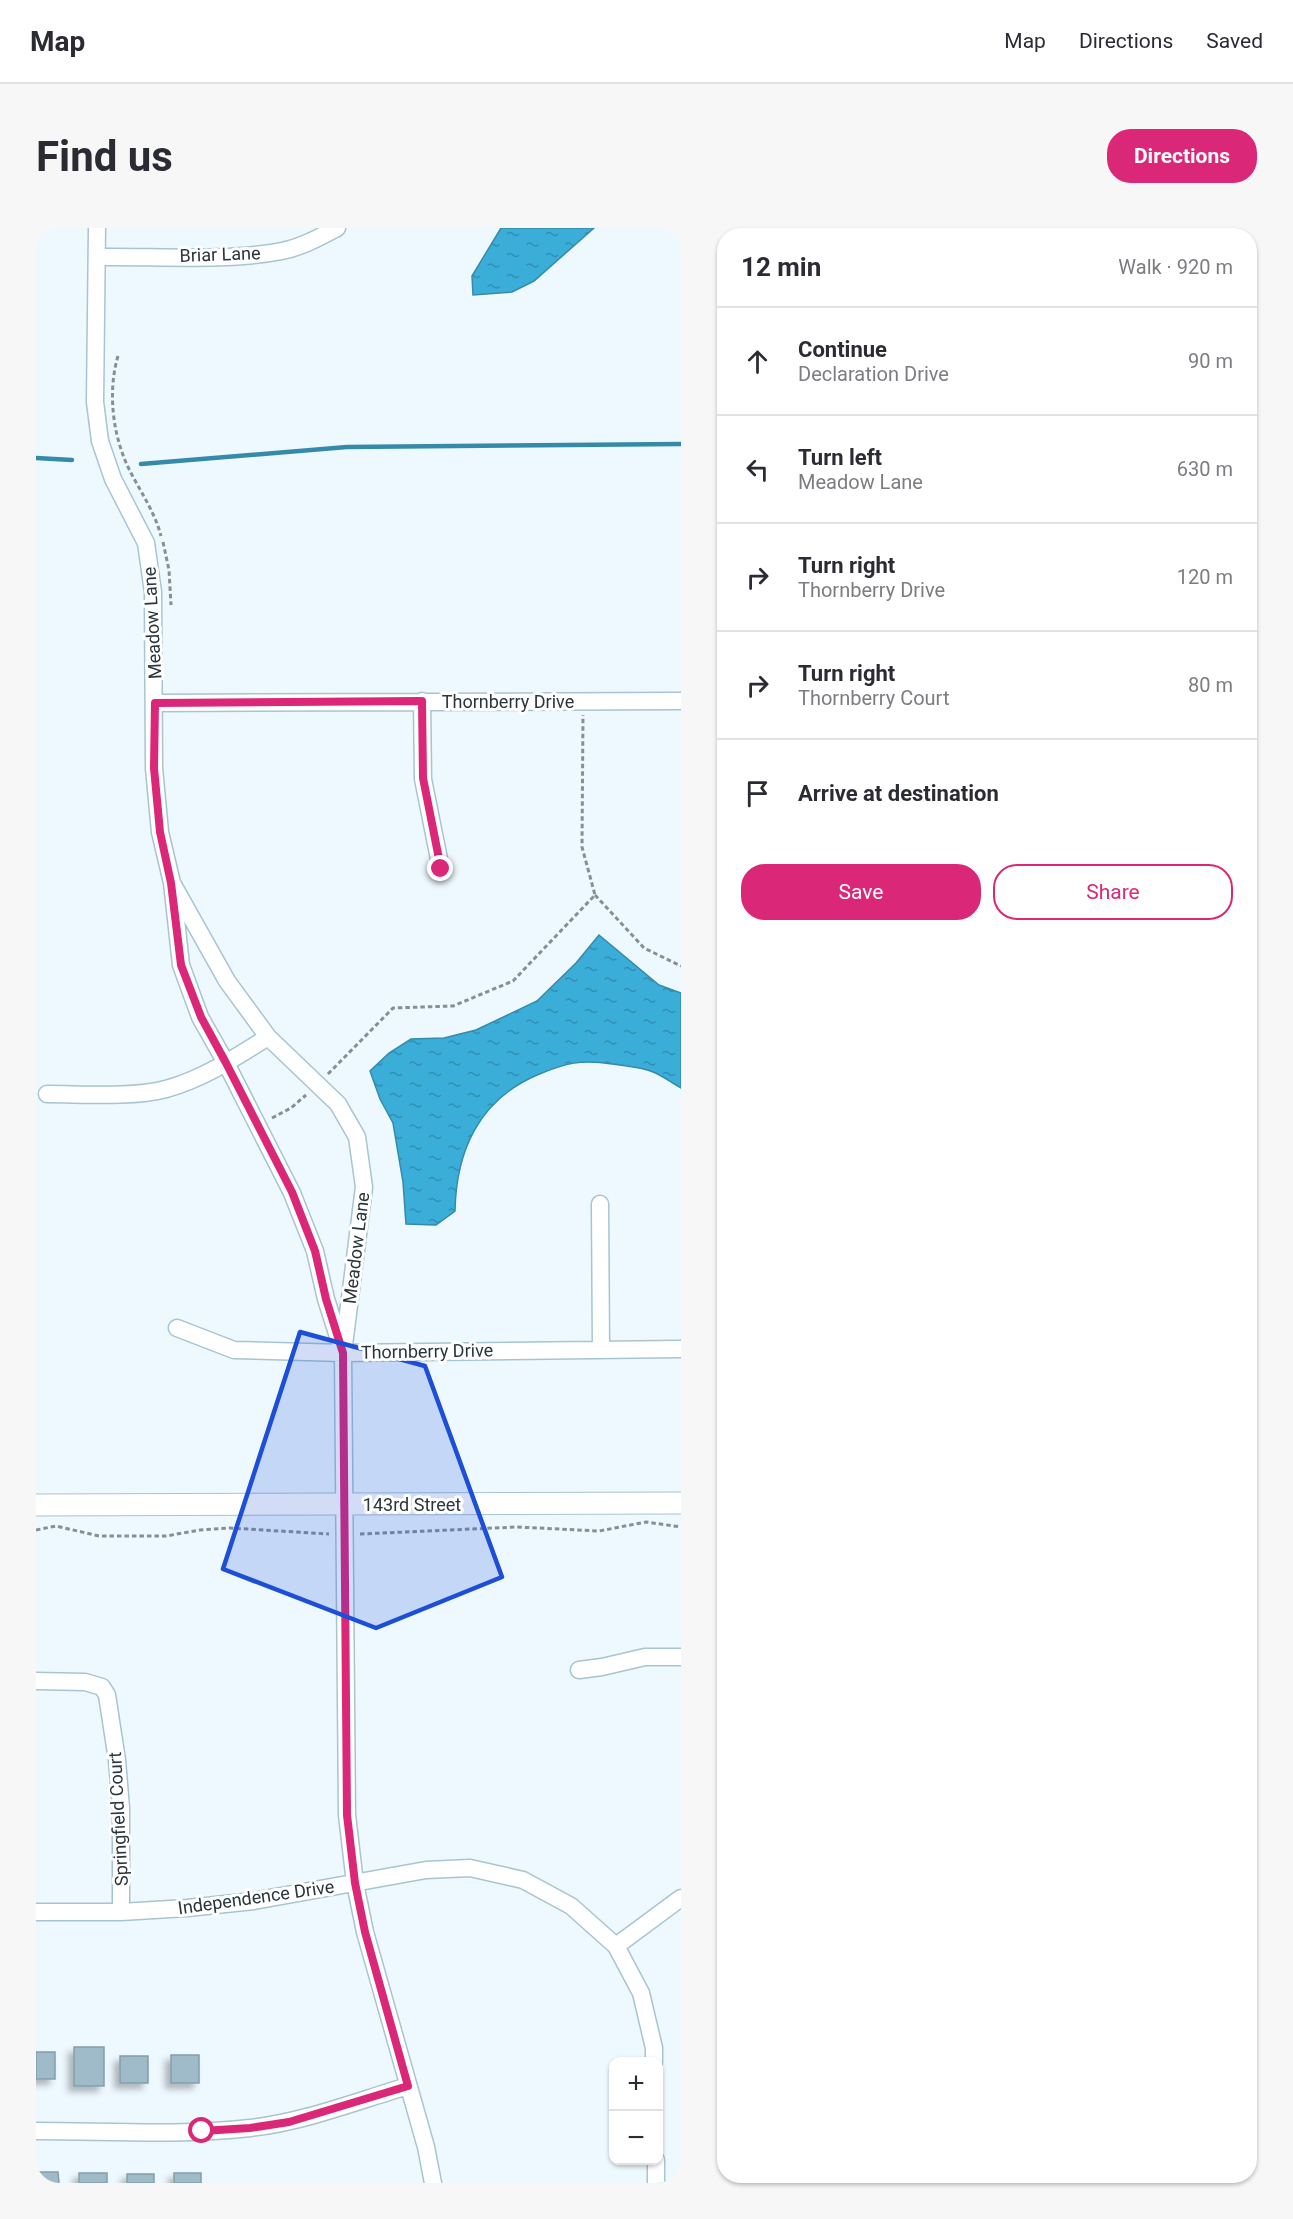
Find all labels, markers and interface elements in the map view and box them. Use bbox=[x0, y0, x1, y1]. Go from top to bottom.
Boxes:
text: Map bbox=[30, 25, 85, 58]
text: Map bbox=[1004, 29, 1046, 53]
text: Directions bbox=[1079, 29, 1173, 53]
text: Saved bbox=[1206, 29, 1263, 53]
button: Directions bbox=[1107, 129, 1257, 183]
text: Find us bbox=[36, 132, 173, 181]
street label: Briar Lane bbox=[179, 242, 261, 266]
text: 12 min bbox=[741, 252, 821, 282]
text: Walk · 920 m bbox=[1118, 255, 1233, 279]
text: Continue bbox=[798, 337, 887, 362]
icon: ahead bbox=[741, 345, 774, 378]
text: 90 m bbox=[1188, 349, 1233, 373]
text: Declaration Drive bbox=[798, 362, 949, 386]
text: Turn left bbox=[798, 445, 882, 470]
icon: left bbox=[741, 453, 774, 486]
text: 630 m bbox=[1177, 457, 1233, 481]
text: Meadow Lane bbox=[798, 470, 923, 494]
text: Turn right bbox=[798, 553, 895, 578]
icon: right bbox=[741, 561, 774, 594]
text: 120 m bbox=[1177, 565, 1233, 589]
street label: Meadow Lane bbox=[139, 566, 165, 680]
text: Thornberry Drive bbox=[798, 578, 945, 602]
text: Turn right bbox=[798, 661, 895, 686]
icon: right bbox=[741, 669, 774, 702]
text: 80 m bbox=[1188, 673, 1233, 697]
text: Thornberry Court bbox=[798, 686, 949, 710]
street label: Thornberry Drive bbox=[442, 691, 574, 712]
icon: arrive bbox=[741, 777, 774, 810]
text: Arrive at destination bbox=[798, 781, 999, 806]
route end bbox=[427, 855, 453, 881]
button: Save bbox=[741, 864, 981, 920]
button: Share bbox=[993, 864, 1233, 920]
street label: Meadow Lane bbox=[339, 1191, 373, 1305]
street label: Thornberry Drive bbox=[361, 1339, 493, 1363]
street label: 143rd Street bbox=[363, 1494, 461, 1515]
street label: Springfield Court bbox=[104, 1751, 132, 1887]
street label: Independence Drive bbox=[176, 1876, 336, 1918]
map controls bbox=[609, 2057, 663, 2165]
button: + bbox=[609, 2057, 663, 2111]
button: − bbox=[609, 2111, 663, 2165]
route start bbox=[188, 2117, 214, 2143]

